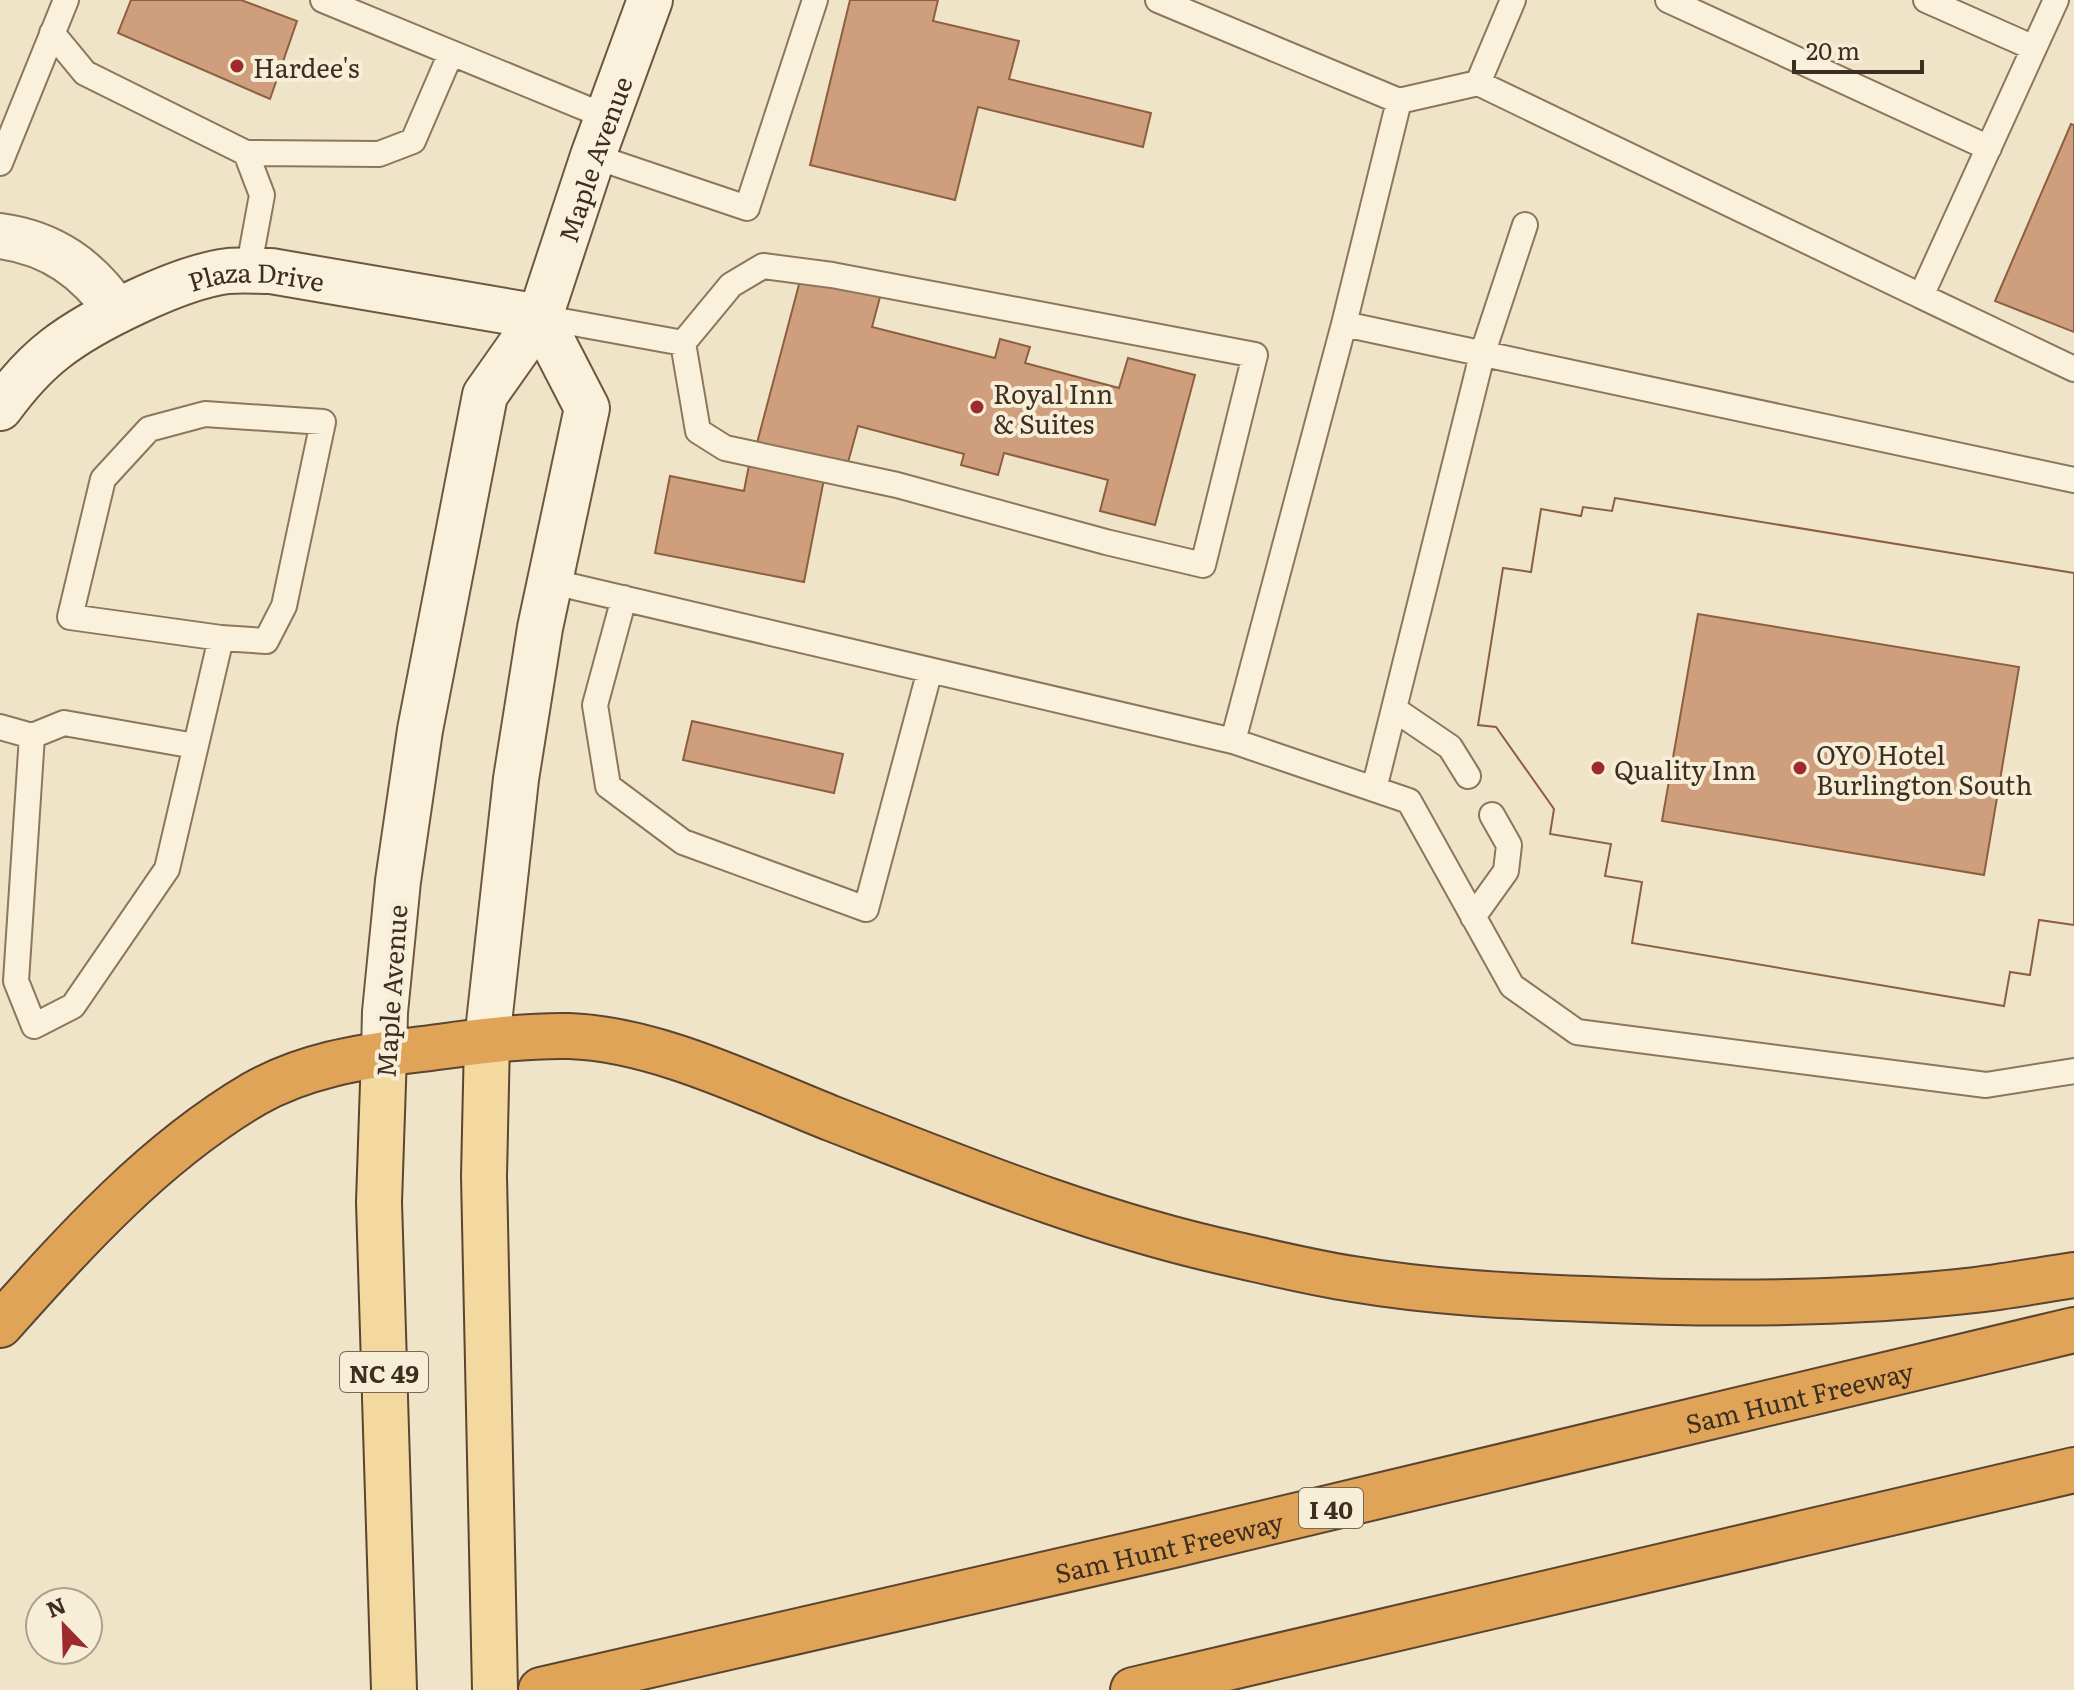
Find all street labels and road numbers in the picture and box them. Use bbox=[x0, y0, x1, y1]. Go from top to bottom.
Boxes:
street label: Maple Avenue bbox=[547, 70, 640, 247]
street label: Plaza Drive bbox=[182, 251, 328, 299]
street label: Maple Avenue bbox=[364, 903, 416, 1079]
street label: Sam Hunt Freeway bbox=[1681, 1350, 1917, 1442]
road number: NC 49 bbox=[340, 1352, 428, 1392]
road number: I 40 bbox=[1299, 1488, 1363, 1528]
street label: Sam Hunt Freeway bbox=[1051, 1500, 1287, 1591]

